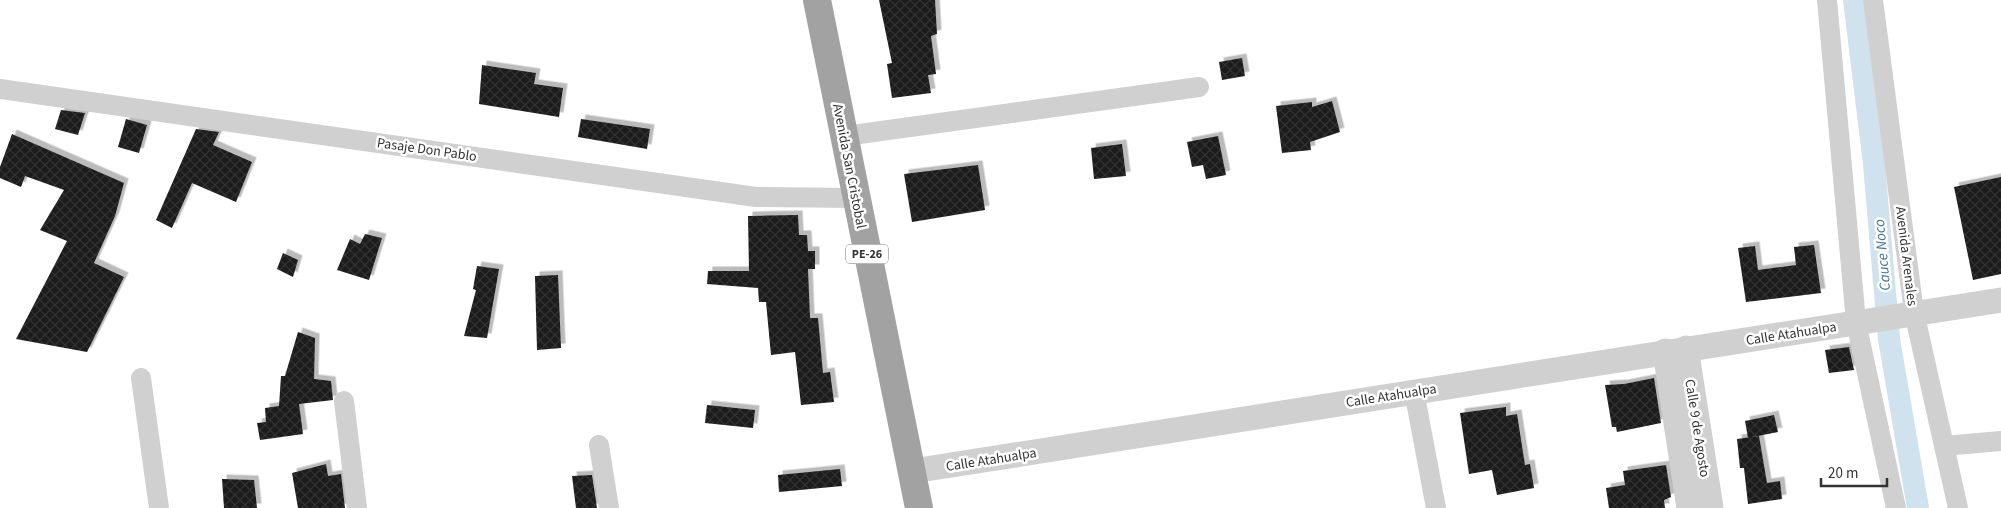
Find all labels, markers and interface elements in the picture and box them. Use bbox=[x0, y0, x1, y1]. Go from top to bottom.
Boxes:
street label: Avenida San Cristobal bbox=[827, 102, 871, 231]
street label: Pasaje Don Pablo bbox=[376, 133, 478, 167]
street label: Avenida Arenales bbox=[1890, 205, 1922, 307]
water label: Cauce Noco bbox=[1869, 218, 1896, 292]
road number: PE-26 bbox=[846, 244, 888, 264]
street label: Calle Atahualpa bbox=[1744, 317, 1838, 351]
street label: Calle 9 de Agosto bbox=[1679, 378, 1715, 479]
street label: Calle Atahualpa bbox=[1344, 379, 1438, 413]
street label: Calle Atahualpa bbox=[944, 443, 1038, 477]
scale bar bbox=[1821, 456, 1887, 488]
text: 20 m bbox=[1828, 463, 1858, 484]

